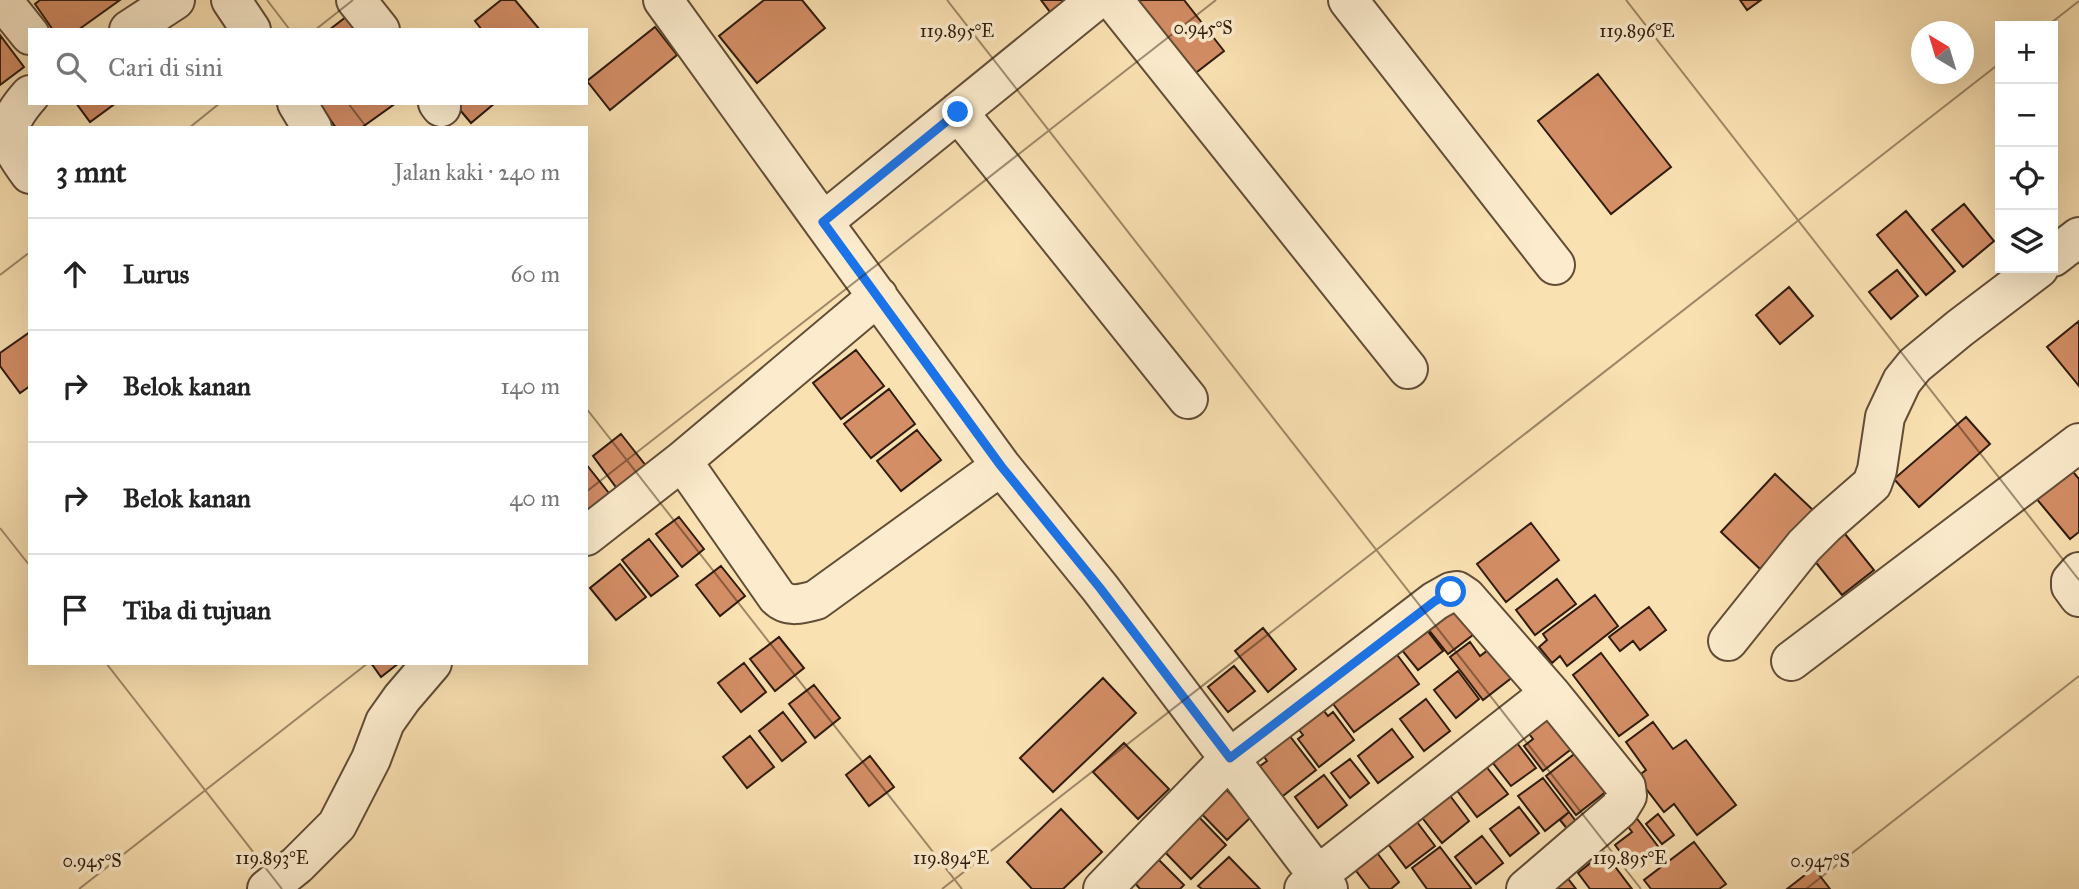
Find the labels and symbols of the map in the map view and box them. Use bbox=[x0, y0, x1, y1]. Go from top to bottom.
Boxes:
text: 0.945°S bbox=[1173, 17, 1233, 39]
text: 119.895°E bbox=[920, 20, 994, 42]
text: 119.896°E bbox=[1599, 20, 1675, 42]
north arrow bbox=[1911, 21, 1974, 84]
route end bbox=[942, 96, 973, 127]
route start bbox=[1435, 576, 1466, 607]
text: 119.893°E bbox=[235, 847, 309, 869]
text: 119.894°E bbox=[913, 847, 989, 869]
text: 119.895°E bbox=[1593, 847, 1667, 869]
text: 0.945°S bbox=[62, 850, 122, 872]
text: 0.947°S bbox=[1790, 850, 1850, 872]

